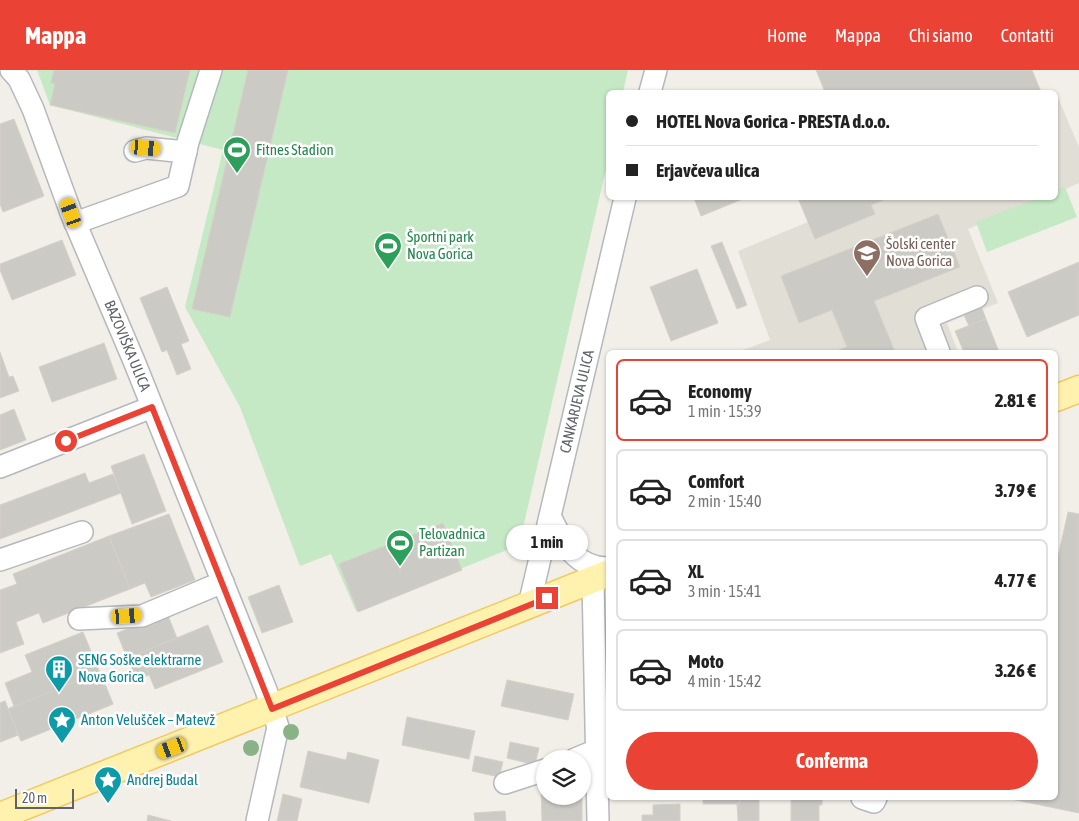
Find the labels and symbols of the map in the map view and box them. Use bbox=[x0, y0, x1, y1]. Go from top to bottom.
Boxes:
sports icon: Fitnes Stadion bbox=[222, 135, 252, 174]
car bbox=[130, 139, 161, 157]
place label: Fitnes Stadion bbox=[256, 141, 334, 158]
car bbox=[58, 196, 83, 230]
place label: Športni park Nova Gorica bbox=[407, 228, 474, 262]
sports icon: Športni park Nova Gorica bbox=[373, 231, 403, 270]
place label: Šolski center Nova Gorica bbox=[886, 235, 956, 269]
school or university icon: Šolski center Nova Gorica bbox=[852, 238, 882, 277]
street label: BAZOVIŠKA ULICA bbox=[101, 298, 154, 394]
street label: CANKARJEVA ULICA bbox=[556, 348, 597, 455]
route start bbox=[55, 430, 77, 452]
place label: Telovadnica Partizan bbox=[419, 525, 486, 559]
callout: 1 min bbox=[506, 526, 588, 560]
sports icon: Telovadnica Partizan bbox=[385, 528, 415, 567]
route end bbox=[536, 587, 558, 609]
car bbox=[111, 607, 142, 625]
place label: SENG Soške elektrarne Nova Gorica bbox=[78, 651, 202, 685]
building icon: SENG Soške elektrarne Nova Gorica bbox=[44, 654, 74, 693]
place icon: Anton Velušček – Matevž bbox=[47, 705, 77, 744]
place label: Anton Velušček – Matevž bbox=[81, 711, 216, 728]
car bbox=[155, 736, 188, 760]
place icon: Andrej Budal bbox=[93, 765, 123, 804]
place label: Andrej Budal bbox=[127, 771, 198, 788]
scale bar bbox=[15, 786, 74, 809]

